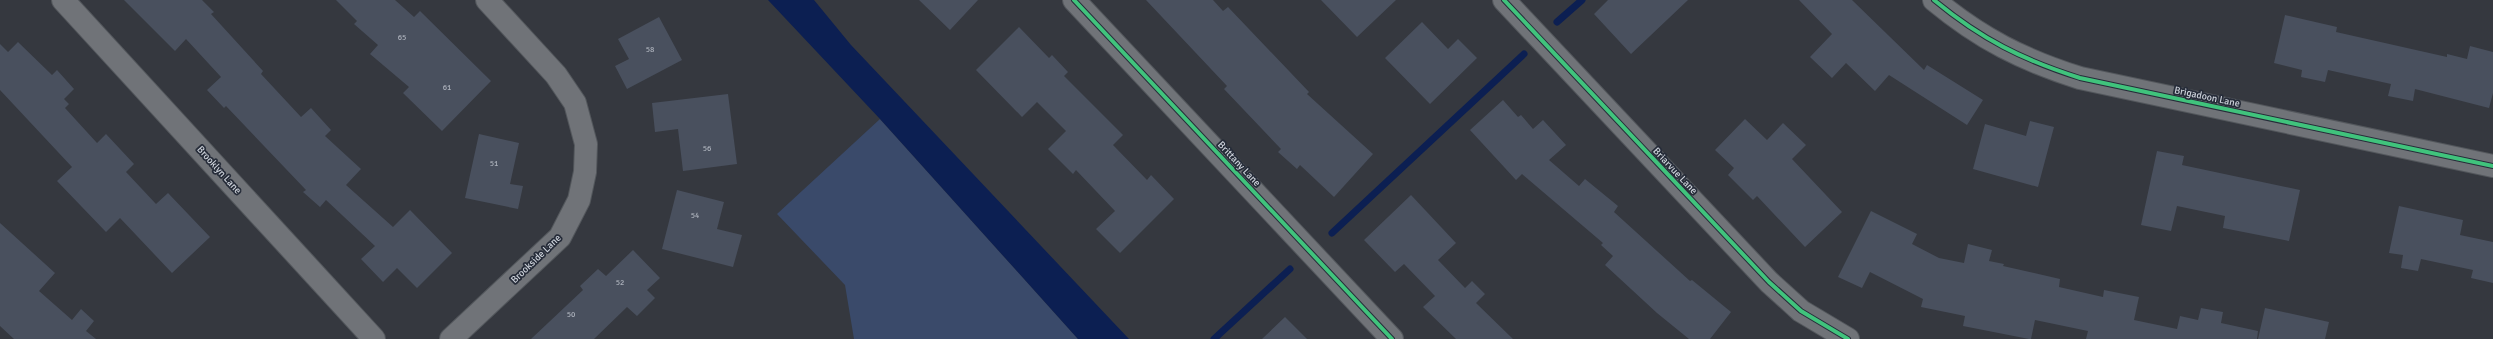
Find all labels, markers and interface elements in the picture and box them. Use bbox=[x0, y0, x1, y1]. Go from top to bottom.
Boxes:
house number: 65 bbox=[398, 32, 406, 42]
house number: 58 bbox=[646, 44, 654, 54]
house number: 61 bbox=[443, 82, 451, 92]
street label: Brigadoon Lane bbox=[2173, 84, 2241, 110]
street label: Brittany Lane bbox=[1215, 139, 1263, 189]
house number: 56 bbox=[703, 143, 711, 153]
street label: Brooklyn Lane bbox=[194, 144, 244, 196]
street label: Briarvue Lane bbox=[1650, 145, 1700, 197]
house number: 51 bbox=[490, 158, 498, 168]
house number: 54 bbox=[691, 210, 700, 220]
street label: Brookside Lane bbox=[508, 232, 564, 286]
house number: 52 bbox=[616, 277, 624, 287]
house number: 50 bbox=[567, 309, 575, 319]

